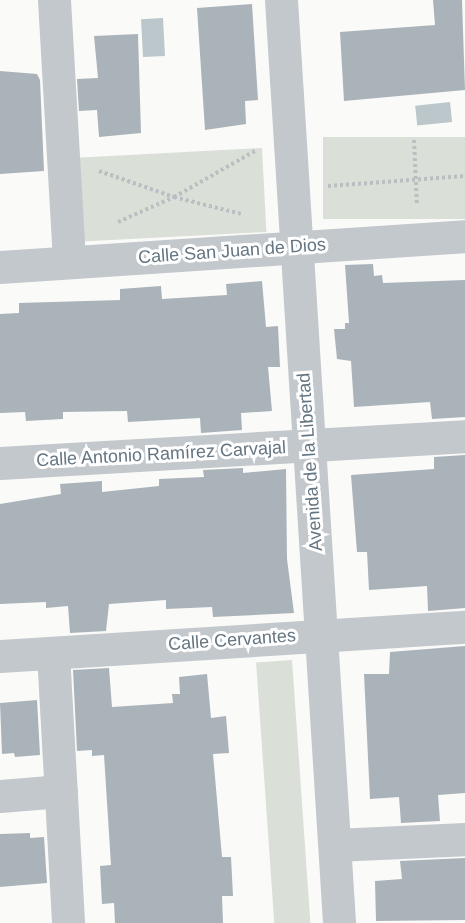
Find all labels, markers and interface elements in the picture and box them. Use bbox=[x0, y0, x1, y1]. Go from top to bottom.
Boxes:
street label: Calle San Juan de Dios bbox=[137, 234, 327, 268]
street label: Avenida de la Libertad bbox=[293, 372, 327, 552]
street label: Calle Antonio Ramírez Carvajal bbox=[35, 437, 287, 471]
street label: Calle Cervantes bbox=[167, 625, 297, 655]

